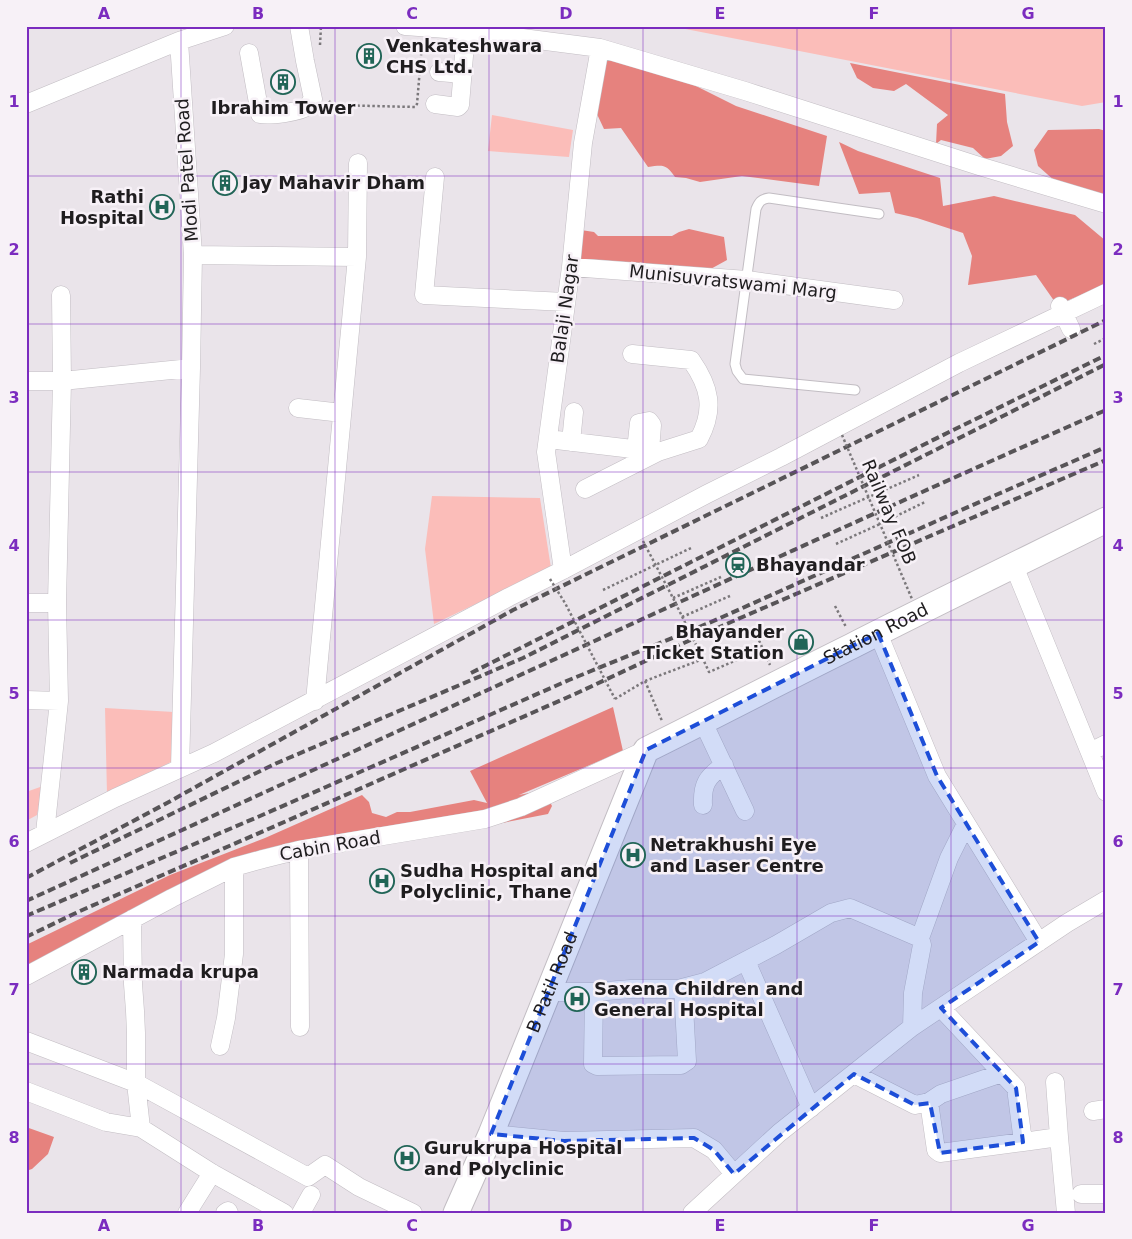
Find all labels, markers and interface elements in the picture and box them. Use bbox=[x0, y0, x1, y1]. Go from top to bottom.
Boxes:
text: A bbox=[98, 4, 111, 23]
text: B bbox=[252, 4, 264, 23]
text: C bbox=[406, 4, 418, 23]
text: D bbox=[559, 4, 573, 23]
text: E bbox=[715, 4, 725, 23]
text: F bbox=[869, 4, 879, 23]
text: G bbox=[1021, 4, 1035, 23]
place label: Venkateshwara CHS Ltd. bbox=[386, 35, 542, 77]
building icon: Venkateshwara CHS Ltd. bbox=[356, 43, 382, 69]
building icon: Ibrahim Tower bbox=[270, 69, 296, 95]
text: 1 bbox=[8, 92, 20, 111]
text: 1 bbox=[1112, 92, 1124, 111]
place label: Ibrahim Tower bbox=[211, 97, 355, 118]
street label: Modi Patel Road bbox=[171, 98, 202, 242]
building icon: Jay Mahavir Dham bbox=[212, 170, 238, 196]
place label: Jay Mahavir Dham bbox=[240, 172, 425, 193]
place label: Rathi Hospital bbox=[60, 186, 144, 228]
hospital icon: Rathi Hospital bbox=[149, 194, 175, 220]
text: 2 bbox=[8, 240, 20, 259]
text: 2 bbox=[1112, 240, 1124, 259]
street label: Balaji Nagar bbox=[546, 253, 583, 365]
street label: Munisuvratswami Marg bbox=[628, 260, 838, 303]
text: 3 bbox=[8, 388, 20, 407]
text: 3 bbox=[1112, 388, 1124, 407]
street label: Railway FOB bbox=[858, 456, 921, 568]
text: 4 bbox=[8, 536, 20, 555]
text: 4 bbox=[1112, 536, 1124, 555]
station icon: Bhayandar bbox=[725, 552, 751, 578]
place label: Bhayandar bbox=[756, 554, 865, 575]
street label: Station Road bbox=[820, 598, 932, 669]
place label: Bhayander Ticket Station bbox=[643, 621, 784, 663]
shop icon: Bhayander Ticket Station bbox=[788, 629, 814, 655]
text: 5 bbox=[8, 684, 20, 703]
text: 5 bbox=[1112, 684, 1124, 703]
street label: Cabin Road bbox=[278, 826, 382, 865]
text: 6 bbox=[8, 832, 20, 851]
text: 6 bbox=[1112, 832, 1124, 851]
place label: Netrakhushi Eye and Laser Centre bbox=[650, 834, 824, 876]
hospital icon: Netrakhushi Eye and Laser Centre bbox=[620, 842, 646, 868]
place label: Sudha Hospital and Polyclinic, Thane bbox=[400, 860, 598, 902]
hospital icon: Sudha Hospital and Polyclinic, Thane bbox=[369, 868, 395, 894]
street label: B Patil Road bbox=[522, 928, 582, 1036]
building icon: Narmada krupa bbox=[71, 959, 97, 985]
place label: Narmada krupa bbox=[102, 961, 259, 982]
place label: Saxena Children and General Hospital bbox=[594, 978, 803, 1020]
text: 7 bbox=[8, 980, 20, 999]
text: 7 bbox=[1112, 980, 1124, 999]
hospital icon: Saxena Children and General Hospital bbox=[564, 986, 590, 1012]
text: 8 bbox=[8, 1128, 20, 1147]
text: 8 bbox=[1112, 1128, 1124, 1147]
place label: Gurukrupa Hospital and Polyclinic bbox=[424, 1137, 622, 1179]
hospital icon: Gurukrupa Hospital and Polyclinic bbox=[394, 1145, 420, 1171]
text: A bbox=[98, 1216, 111, 1235]
text: B bbox=[252, 1216, 264, 1235]
text: C bbox=[406, 1216, 418, 1235]
text: D bbox=[559, 1216, 573, 1235]
text: E bbox=[715, 1216, 725, 1235]
text: F bbox=[869, 1216, 879, 1235]
text: G bbox=[1021, 1216, 1035, 1235]

